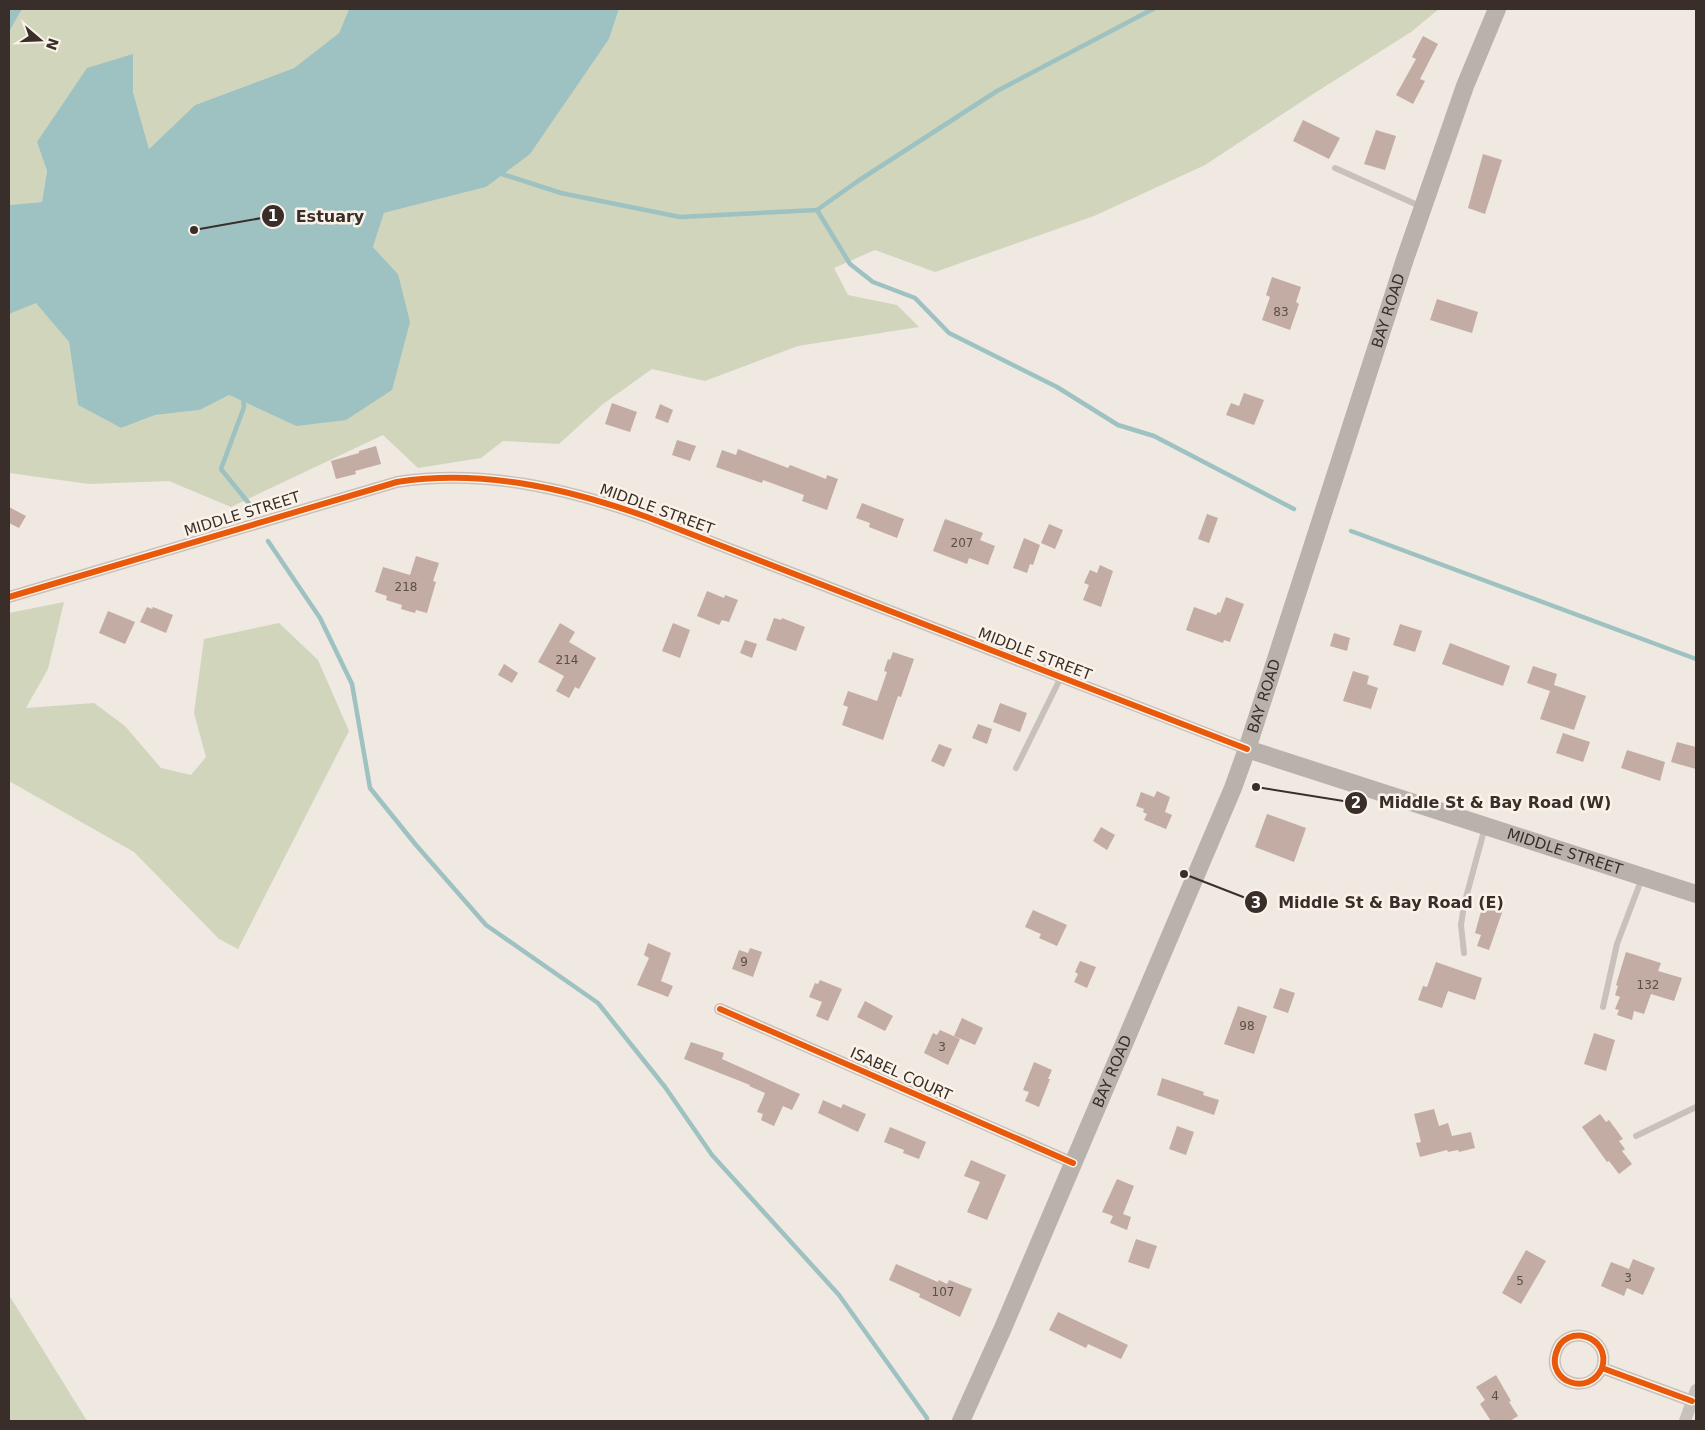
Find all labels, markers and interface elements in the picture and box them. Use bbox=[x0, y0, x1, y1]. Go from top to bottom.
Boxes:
north arrow bbox=[15, 15, 65, 65]
text: N bbox=[43, 36, 62, 52]
callout: Estuary bbox=[261, 200, 375, 231]
text: 1 bbox=[268, 207, 278, 225]
text: Estuary bbox=[296, 207, 365, 226]
street label: BAY ROAD bbox=[1368, 271, 1409, 350]
house number: 83 bbox=[1273, 305, 1289, 319]
street label: MIDDLE STREET bbox=[597, 480, 717, 538]
street label: MIDDLE STREET bbox=[182, 488, 303, 540]
house number: 207 bbox=[951, 536, 973, 550]
house number: 218 bbox=[395, 580, 417, 594]
street label: MIDDLE STREET bbox=[976, 624, 1095, 684]
house number: 214 bbox=[556, 653, 578, 667]
street label: BAY ROAD bbox=[1244, 657, 1284, 736]
callout: Middle St & Bay Road (W) bbox=[1344, 787, 1621, 818]
text: Middle St & Bay Road (W) bbox=[1379, 793, 1611, 812]
text: 2 bbox=[1351, 794, 1361, 812]
street label: MIDDLE STREET bbox=[1505, 825, 1626, 879]
callout: Middle St & Bay Road (E) bbox=[1243, 887, 1514, 918]
text: Middle St & Bay Road (E) bbox=[1278, 893, 1504, 912]
text: 3 bbox=[1251, 894, 1261, 912]
house number: 9 bbox=[740, 955, 748, 969]
house number: 132 bbox=[1637, 978, 1659, 992]
house number: 98 bbox=[1239, 1019, 1255, 1033]
street label: BAY ROAD bbox=[1089, 1032, 1136, 1110]
house number: 3 bbox=[938, 1040, 946, 1054]
street label: ISABEL COURT bbox=[847, 1044, 955, 1105]
house number: 3 bbox=[1624, 1271, 1632, 1285]
house number: 5 bbox=[1516, 1274, 1524, 1288]
house number: 107 bbox=[932, 1285, 954, 1299]
house number: 4 bbox=[1491, 1389, 1499, 1403]

